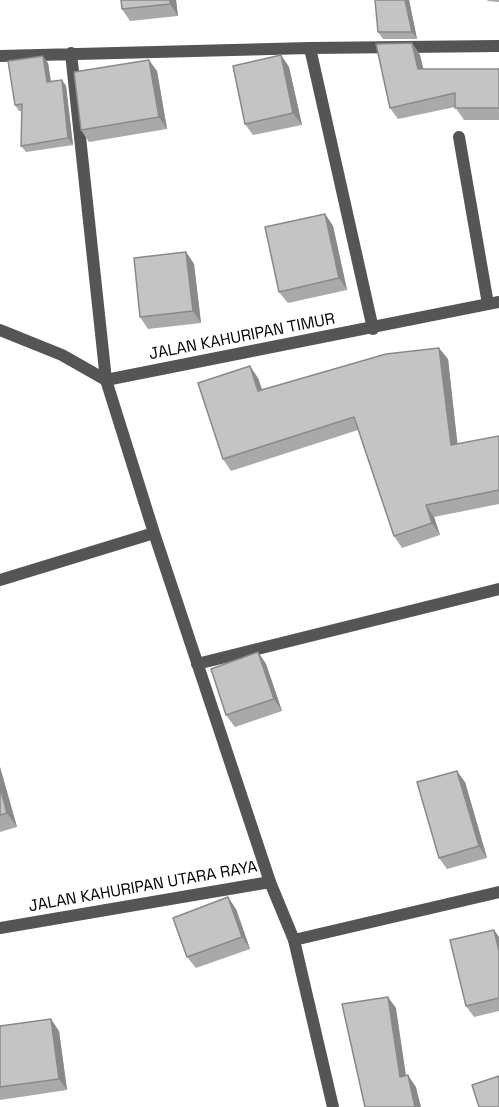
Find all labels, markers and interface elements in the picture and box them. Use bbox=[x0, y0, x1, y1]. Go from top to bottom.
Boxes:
street label: JALAN KAHURIPAN TIMUR bbox=[147, 310, 337, 364]
street label: JALAN KAHURIPAN UTARA RAYA bbox=[27, 857, 259, 917]

